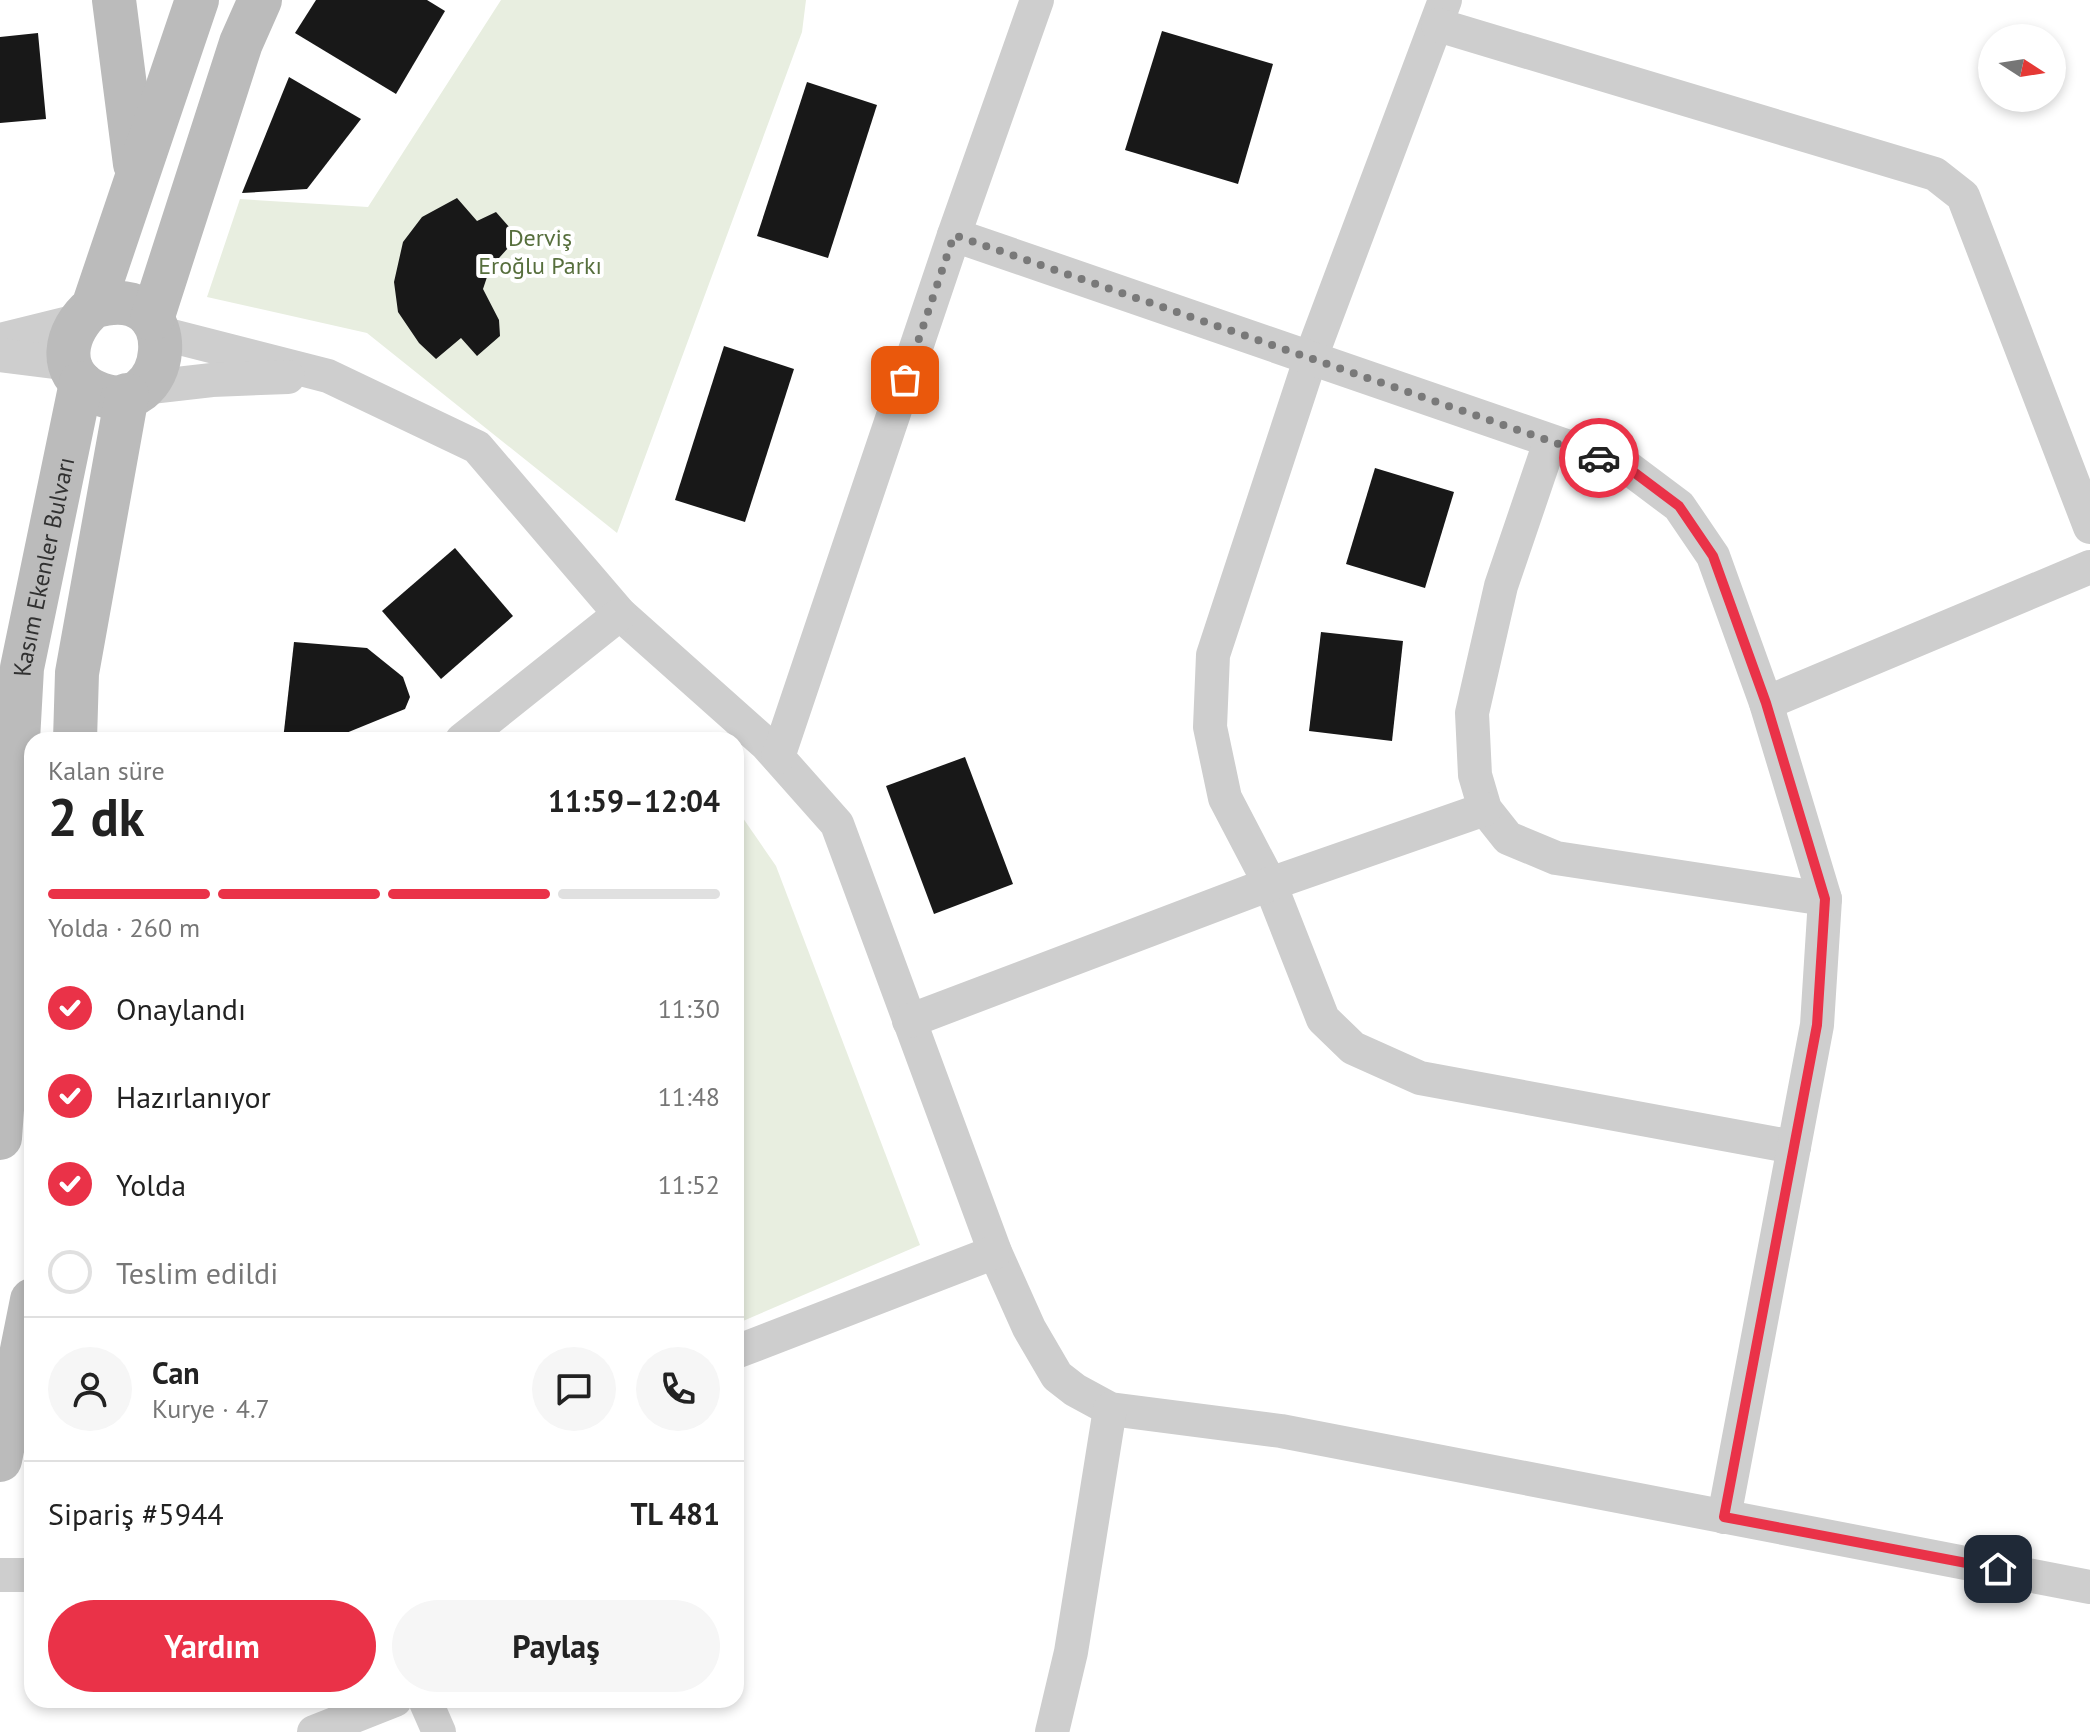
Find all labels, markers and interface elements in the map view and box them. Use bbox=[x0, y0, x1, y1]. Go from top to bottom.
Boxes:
north arrow bbox=[1978, 24, 2066, 112]
map controls bbox=[1978, 24, 2066, 112]
park label: Derviş Eroğlu Parkı bbox=[478, 222, 602, 281]
pin bbox=[871, 346, 939, 414]
icon: bag bbox=[883, 358, 927, 402]
courier bbox=[1559, 418, 1639, 498]
icon: car bbox=[1577, 436, 1621, 480]
street label: Kasım Ekenler Bulvarı bbox=[6, 454, 81, 677]
text: Kalan süre bbox=[48, 754, 165, 787]
text: 11:59–12:04 bbox=[548, 781, 720, 820]
text: 2 dk bbox=[48, 783, 144, 850]
text: Yolda · 260 m bbox=[48, 911, 200, 944]
icon: check bbox=[48, 986, 92, 1030]
text: Onaylandı bbox=[116, 989, 246, 1028]
text: 11:30 bbox=[658, 992, 720, 1025]
icon: check bbox=[48, 1074, 92, 1118]
text: Hazırlanıyor bbox=[116, 1077, 271, 1116]
text: 11:48 bbox=[658, 1080, 720, 1113]
icon: check bbox=[48, 1162, 92, 1206]
text: Yolda bbox=[116, 1165, 186, 1204]
text: 11:52 bbox=[658, 1168, 720, 1201]
text: Teslim edildi bbox=[116, 1253, 278, 1292]
button: person bbox=[48, 1347, 132, 1431]
button: chat bbox=[532, 1347, 616, 1431]
button: phone bbox=[636, 1347, 720, 1431]
text: Can bbox=[152, 1353, 200, 1392]
text: Kurye · 4.7 bbox=[152, 1392, 270, 1425]
text: Sipariş #5944 bbox=[48, 1494, 224, 1533]
text: TL 481 bbox=[630, 1494, 720, 1533]
pin bbox=[1964, 1535, 2032, 1603]
icon: home bbox=[1976, 1547, 2020, 1591]
button: Yardım bbox=[48, 1600, 376, 1692]
button: Paylaş bbox=[392, 1600, 720, 1692]

